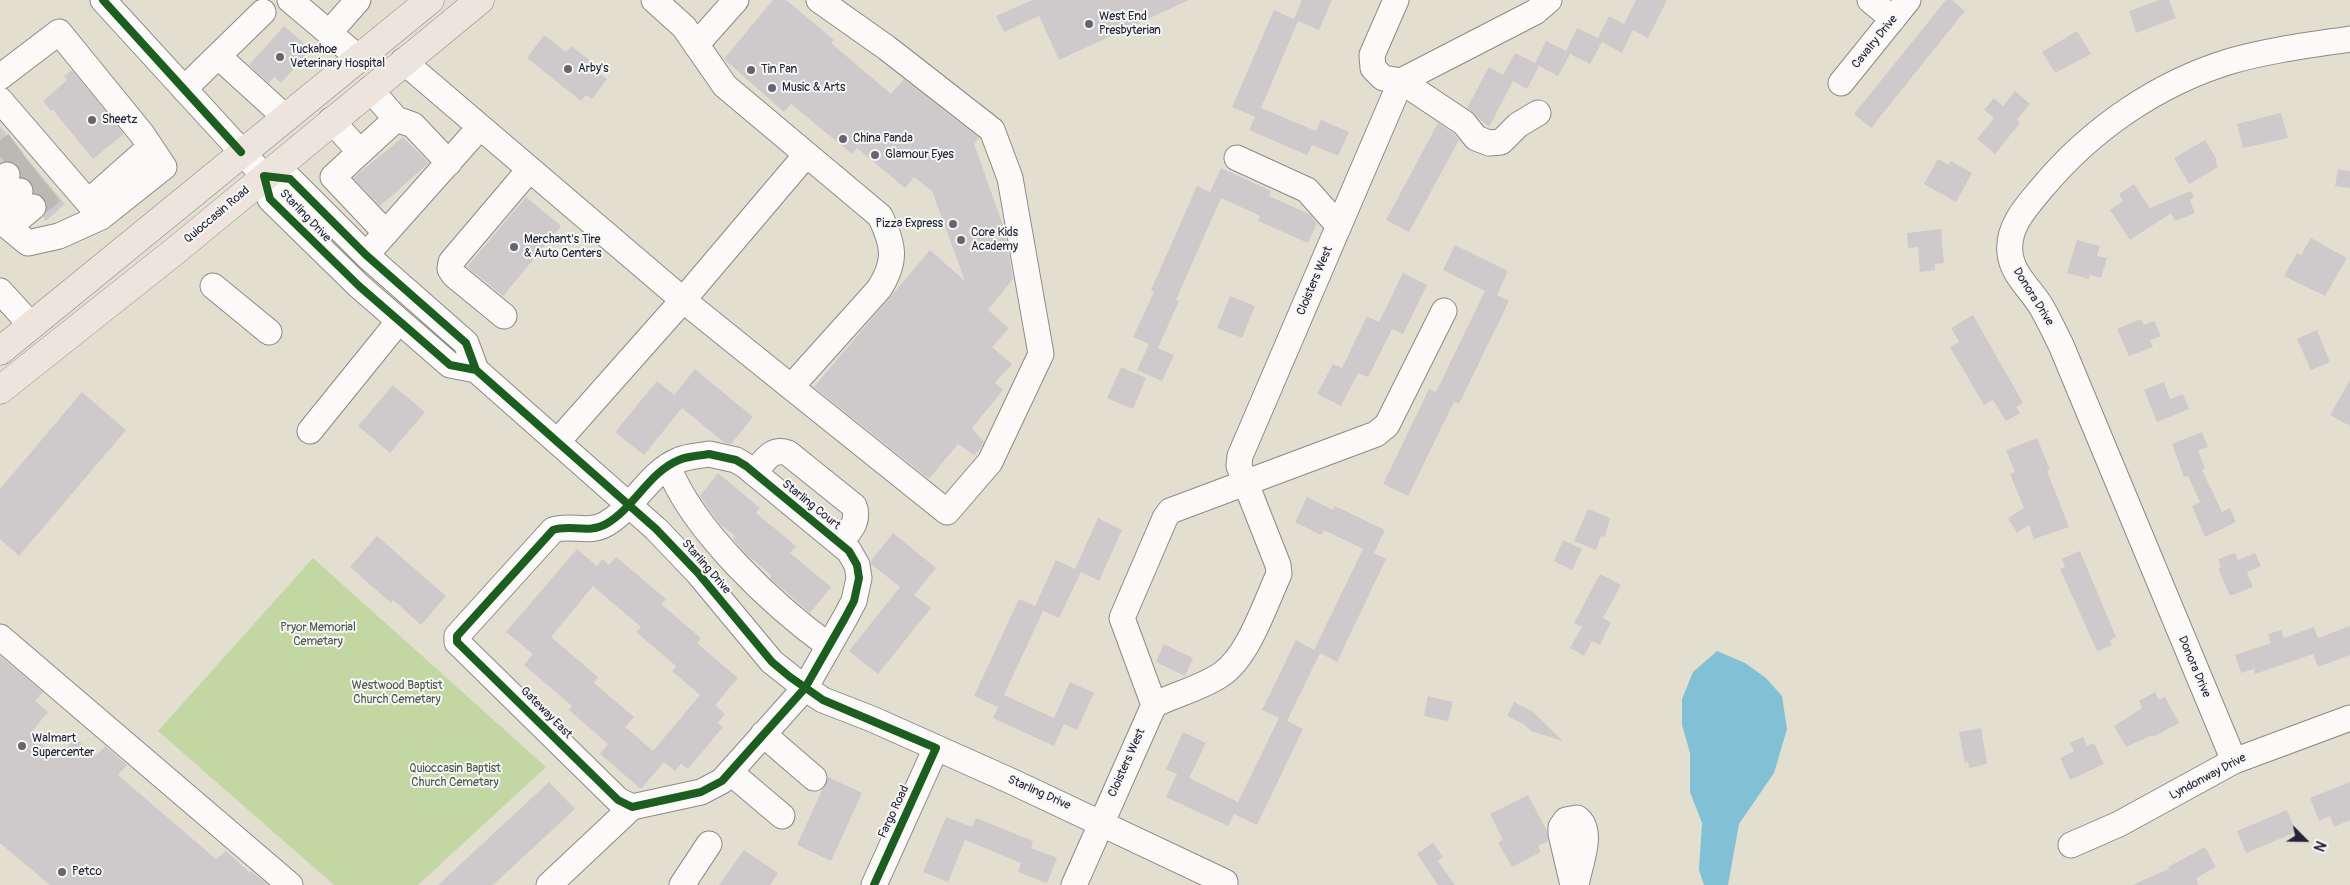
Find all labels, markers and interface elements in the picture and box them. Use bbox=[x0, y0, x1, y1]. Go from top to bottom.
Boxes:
place label: West End Presbyterian bbox=[1099, 10, 1161, 38]
street label: Cavalry Drive bbox=[1849, 12, 1901, 72]
marker: West End Presbyterian bbox=[1083, 18, 1095, 30]
place label: Tuckahoe Veterinary Hospital bbox=[290, 43, 385, 71]
marker: Tuckahoe Veterinary Hospital bbox=[274, 51, 286, 63]
place label: Arby's bbox=[578, 62, 609, 76]
marker: Arby's bbox=[562, 63, 574, 75]
place label: Tin Pan bbox=[761, 63, 797, 77]
marker: Tin Pan bbox=[745, 64, 757, 76]
place label: Music & Arts bbox=[782, 81, 845, 95]
marker: Music & Arts bbox=[766, 82, 778, 94]
place label: Sheetz bbox=[102, 113, 138, 127]
marker: Sheetz bbox=[86, 114, 98, 126]
place label: China Panda bbox=[853, 132, 913, 146]
marker: China Panda bbox=[837, 133, 849, 145]
place label: Glamour Eyes bbox=[885, 148, 954, 162]
marker: Glamour Eyes bbox=[869, 149, 881, 161]
street label: Quioccasin Road bbox=[181, 183, 253, 247]
street label: Starling Drive bbox=[276, 187, 334, 245]
place label: Pizza Express bbox=[876, 217, 943, 231]
marker: Pizza Express bbox=[947, 218, 959, 230]
place label: Core Kids Academy bbox=[971, 226, 1018, 254]
place label: Merchant's Tire & Auto Centers bbox=[524, 233, 601, 261]
marker: Core Kids Academy bbox=[955, 234, 967, 246]
marker: Merchant's Tire & Auto Centers bbox=[508, 241, 520, 253]
street label: Cloisters West bbox=[1294, 244, 1336, 318]
street label: Donora Drive bbox=[2010, 265, 2056, 329]
street label: Starling Court bbox=[779, 477, 843, 533]
street label: Starling Drive bbox=[678, 537, 734, 597]
park label: Pryor Memorial Cemetary bbox=[280, 621, 356, 649]
street label: Donora Drive bbox=[2175, 634, 2213, 700]
park label: Westwood Baptist Church Cemetary bbox=[351, 679, 443, 707]
street label: Gateway East bbox=[517, 684, 575, 742]
street label: Cloisters West bbox=[1105, 726, 1149, 800]
place label: Walmart Supercenter bbox=[32, 732, 94, 760]
marker: Walmart Supercenter bbox=[16, 740, 28, 752]
street label: Lyndonway Drive bbox=[2167, 751, 2249, 803]
park label: Quioccasin Baptist Church Cemetary bbox=[409, 762, 501, 790]
street label: Starling Drive bbox=[1005, 773, 1073, 813]
street label: Fargo Road bbox=[876, 783, 912, 841]
north arrow bbox=[2280, 815, 2330, 865]
text: N bbox=[2310, 838, 2329, 854]
place label: Petco bbox=[72, 865, 102, 879]
marker: Petco bbox=[56, 866, 68, 878]

